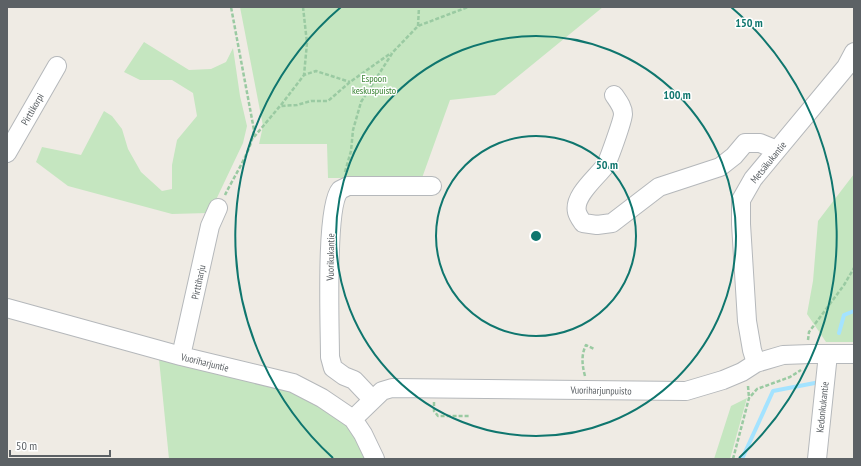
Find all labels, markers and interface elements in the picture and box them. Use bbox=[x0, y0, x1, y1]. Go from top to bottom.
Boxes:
text: 150 m bbox=[735, 15, 763, 30]
park label: Espoon keskuspuisto bbox=[352, 72, 396, 97]
text: 100 m bbox=[663, 87, 691, 102]
street label: Pirttikorpi bbox=[18, 91, 47, 128]
street label: Metsäkukantie bbox=[748, 139, 789, 186]
text: 50 m bbox=[596, 157, 618, 172]
centre of rings bbox=[529, 229, 543, 243]
street label: Vuorikukantie bbox=[324, 233, 337, 282]
street label: Pirttiharju bbox=[188, 264, 208, 301]
street label: Vuoriharjuntie bbox=[179, 350, 230, 375]
street label: Kedonkukantie bbox=[813, 381, 832, 433]
street label: Vuoriharjunpuisto bbox=[569, 383, 632, 398]
scale bar bbox=[10, 432, 110, 458]
text: 50 m bbox=[16, 438, 37, 453]

